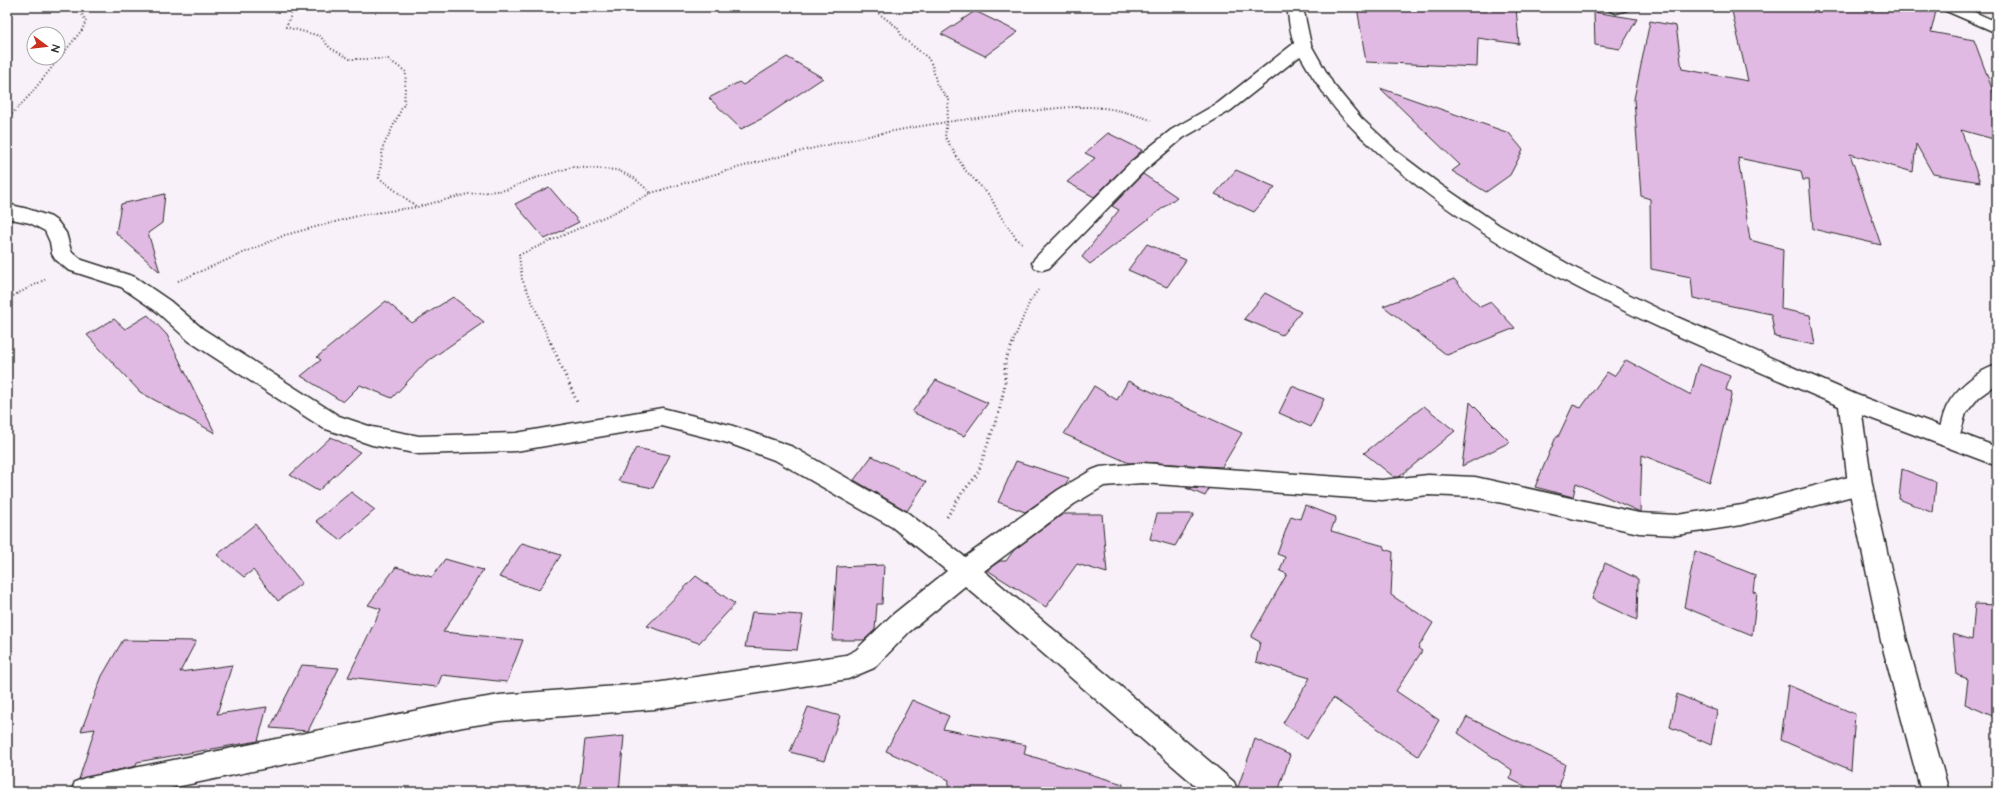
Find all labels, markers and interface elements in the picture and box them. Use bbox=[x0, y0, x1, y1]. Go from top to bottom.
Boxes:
north arrow bbox=[26, 26, 66, 66]
text: N bbox=[47, 43, 63, 54]

